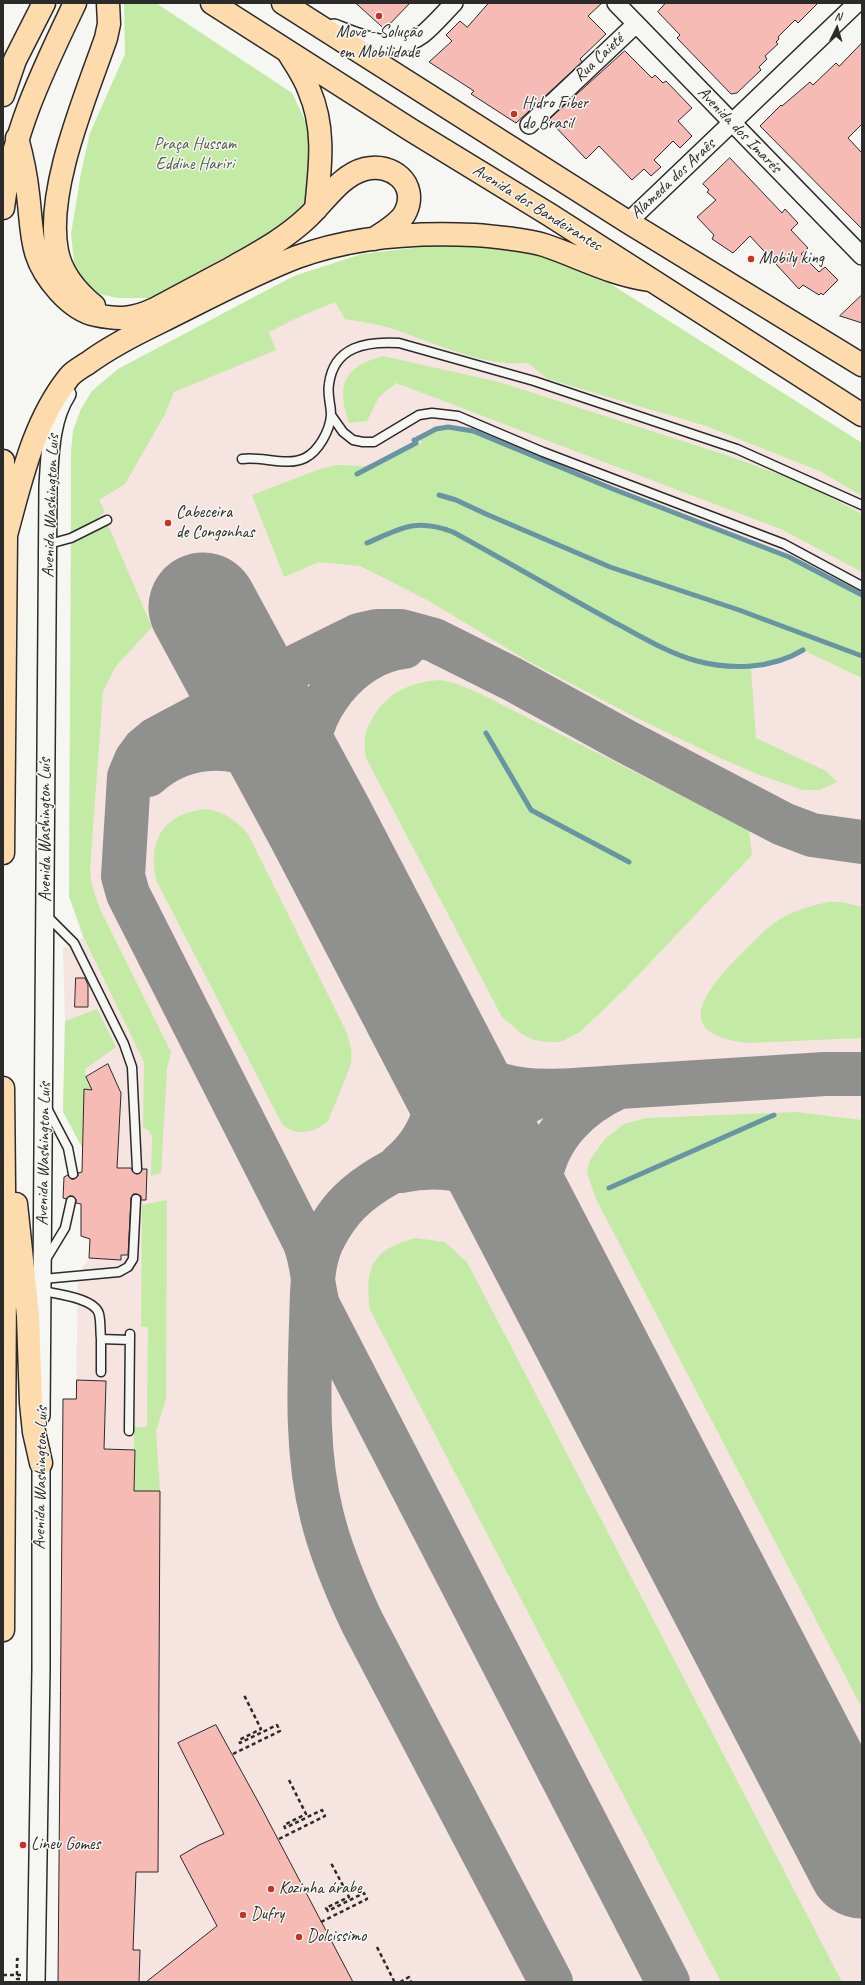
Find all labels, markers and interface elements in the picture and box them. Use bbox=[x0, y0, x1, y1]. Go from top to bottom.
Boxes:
north arrow bbox=[817, 8, 857, 48]
text: N bbox=[834, 9, 842, 23]
marker: Move - Solução em Mobilidade bbox=[374, 11, 384, 21]
place label: Move - Solução em Mobilidade bbox=[336, 23, 422, 63]
street label: Rua Caieté bbox=[570, 30, 628, 86]
street label: Avenida dos Imarés bbox=[693, 83, 785, 177]
place label: Hidro Fiber do Brasil bbox=[522, 94, 588, 134]
marker: Hidro Fiber do Brasil bbox=[509, 109, 519, 119]
park label: Praça Hussam Eddine Hariri bbox=[154, 135, 236, 175]
street label: Alameda dos Araês bbox=[626, 135, 720, 223]
street label: Avenida dos Bandeirantes bbox=[469, 160, 605, 256]
place label: Mobily king bbox=[759, 249, 824, 269]
marker: Mobily king bbox=[746, 254, 756, 264]
street label: Avenida Washington Luís bbox=[38, 434, 64, 578]
place label: Cabeceira de Congonhas bbox=[176, 503, 254, 543]
marker: Cabeceira de Congonhas bbox=[163, 518, 173, 528]
street label: Avenida Washington Luís bbox=[36, 758, 56, 902]
street label: Avenida Washington Luís bbox=[33, 1082, 55, 1226]
street label: Avenida Washington Luís bbox=[30, 1406, 52, 1550]
place label: Lineu Gomes bbox=[31, 1835, 100, 1855]
marker: Lineu Gomes bbox=[18, 1840, 28, 1850]
place label: Kozinha árabe bbox=[279, 1879, 361, 1899]
marker: Kozinha árabe bbox=[266, 1884, 276, 1894]
place label: Dufry bbox=[251, 1905, 284, 1925]
marker: Dufry bbox=[238, 1910, 248, 1920]
place label: Dolcissimo bbox=[307, 1927, 366, 1947]
marker: Dolcissimo bbox=[294, 1932, 304, 1942]

